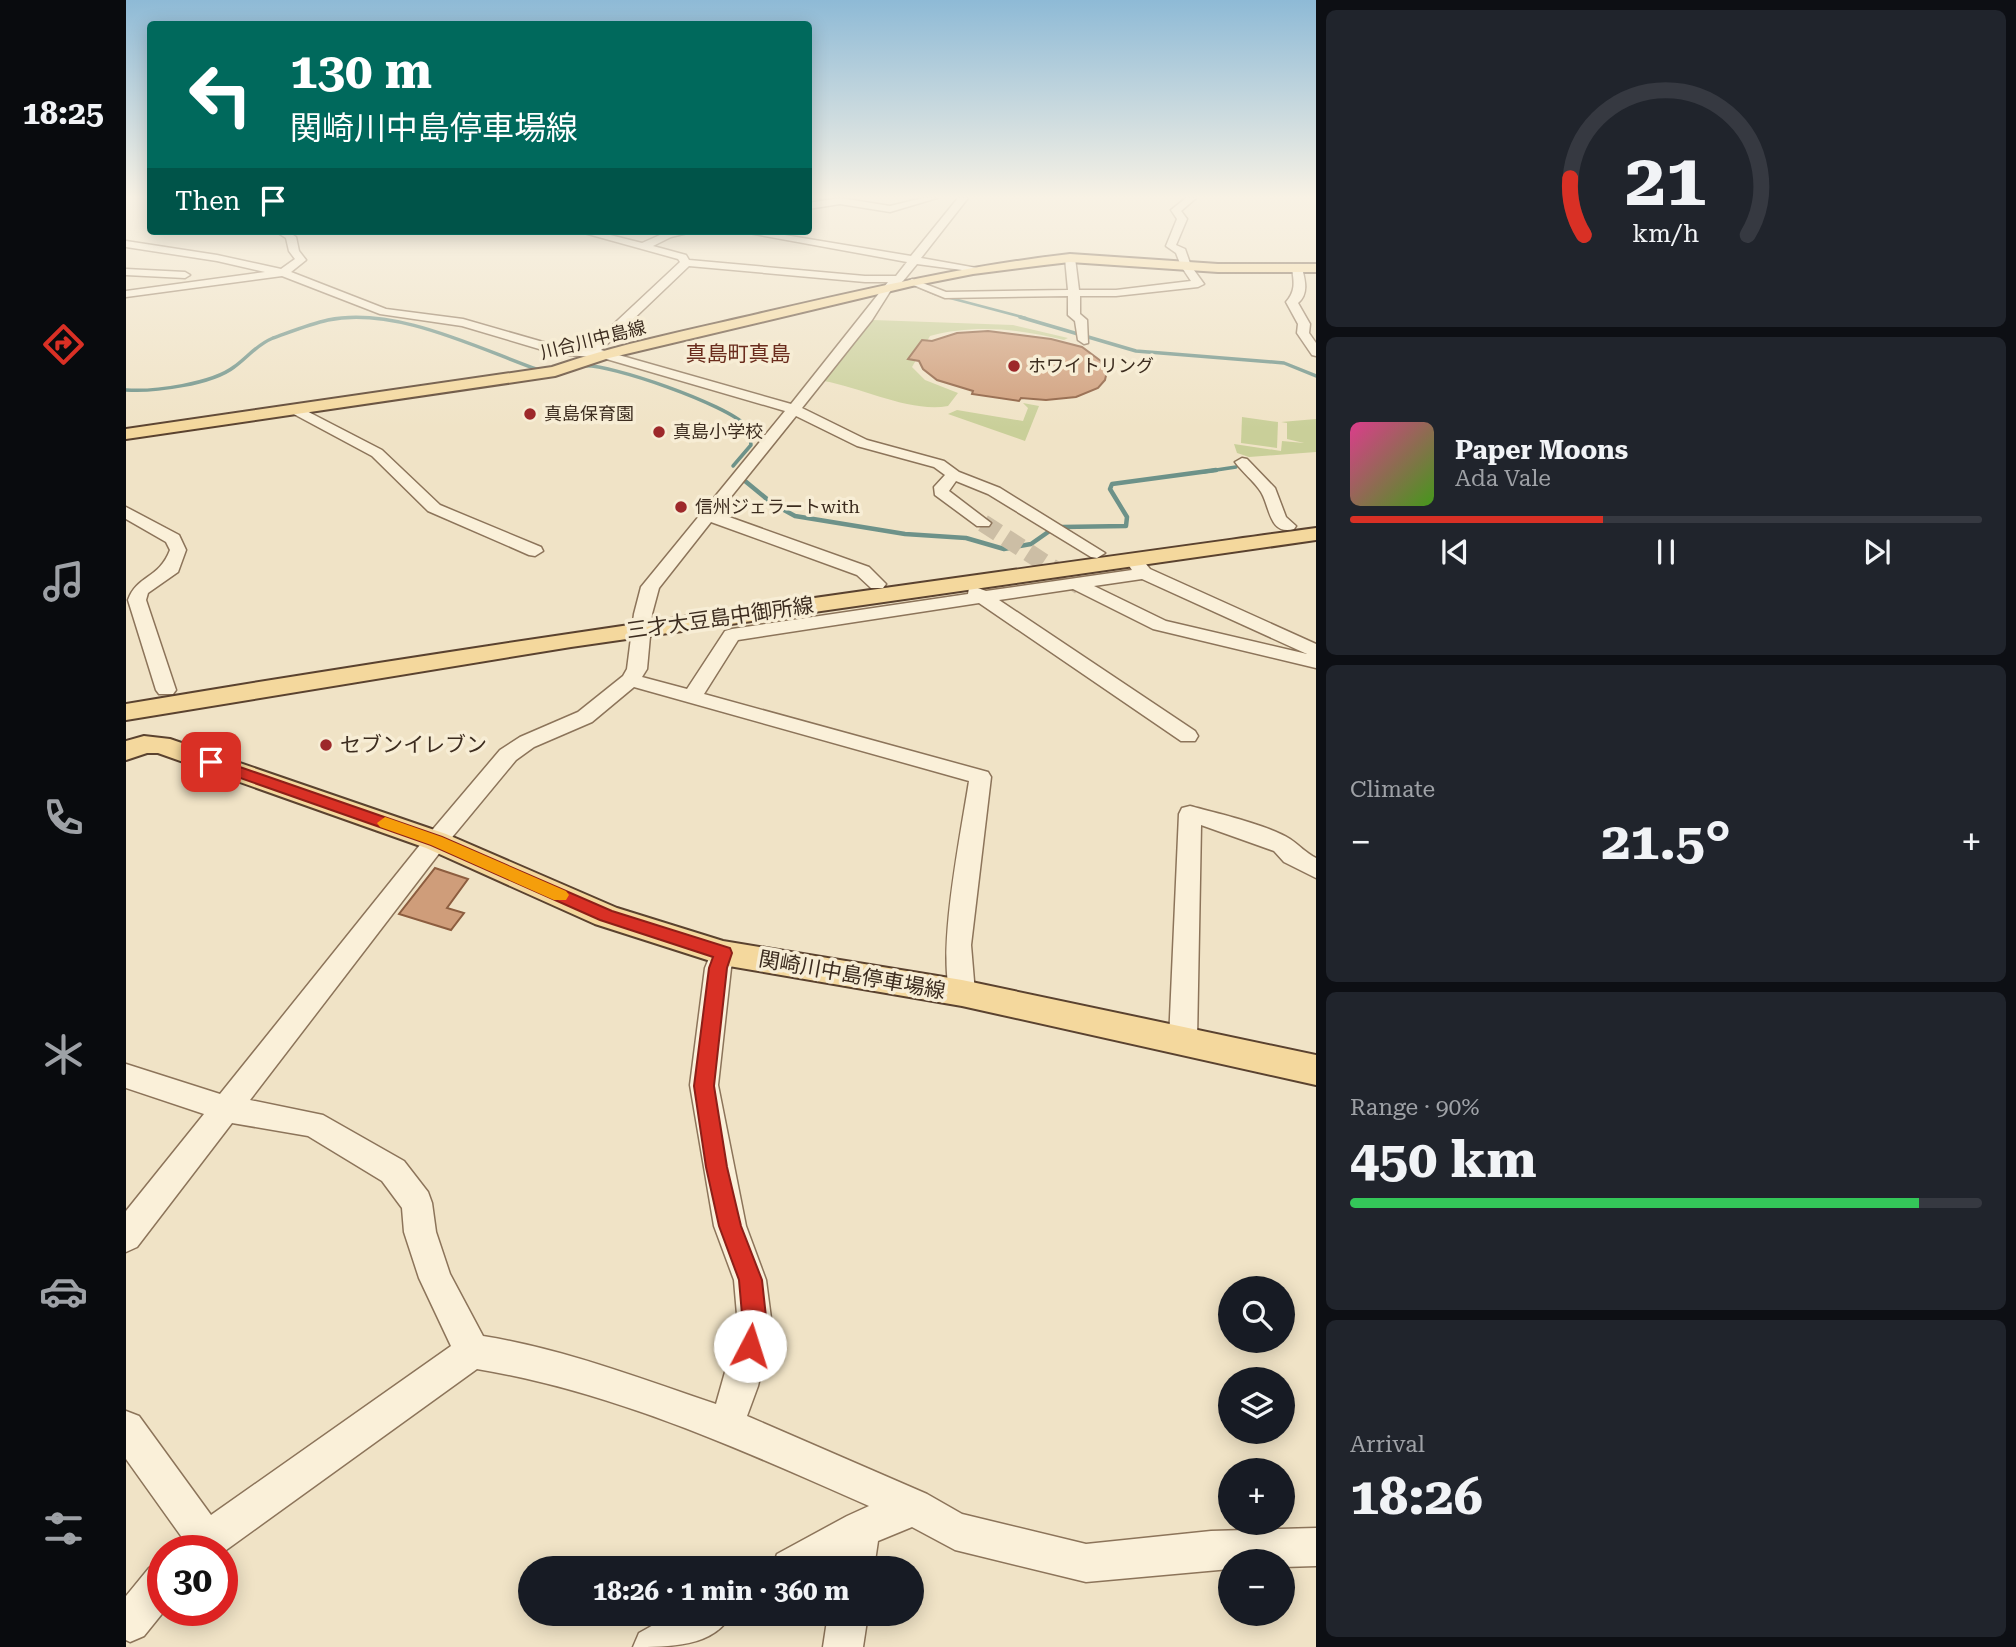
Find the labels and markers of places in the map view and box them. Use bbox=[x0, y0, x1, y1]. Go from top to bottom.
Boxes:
place label: ホワイトリング bbox=[1028, 355, 1154, 376]
marker: ホワイトリング bbox=[1006, 358, 1022, 374]
place label: 真島保育園 bbox=[544, 403, 634, 424]
marker: 真島保育園 bbox=[522, 406, 538, 422]
place label: 真島小学校 bbox=[673, 421, 763, 442]
marker: 真島小学校 bbox=[651, 424, 667, 440]
place label: 信州ジェラートwith bbox=[695, 496, 860, 517]
marker: 信州ジェラートwith bbox=[673, 499, 689, 515]
pin bbox=[181, 732, 241, 792]
place label: セブンイレブン bbox=[340, 733, 487, 757]
marker: セブンイレブン bbox=[318, 737, 334, 753]

